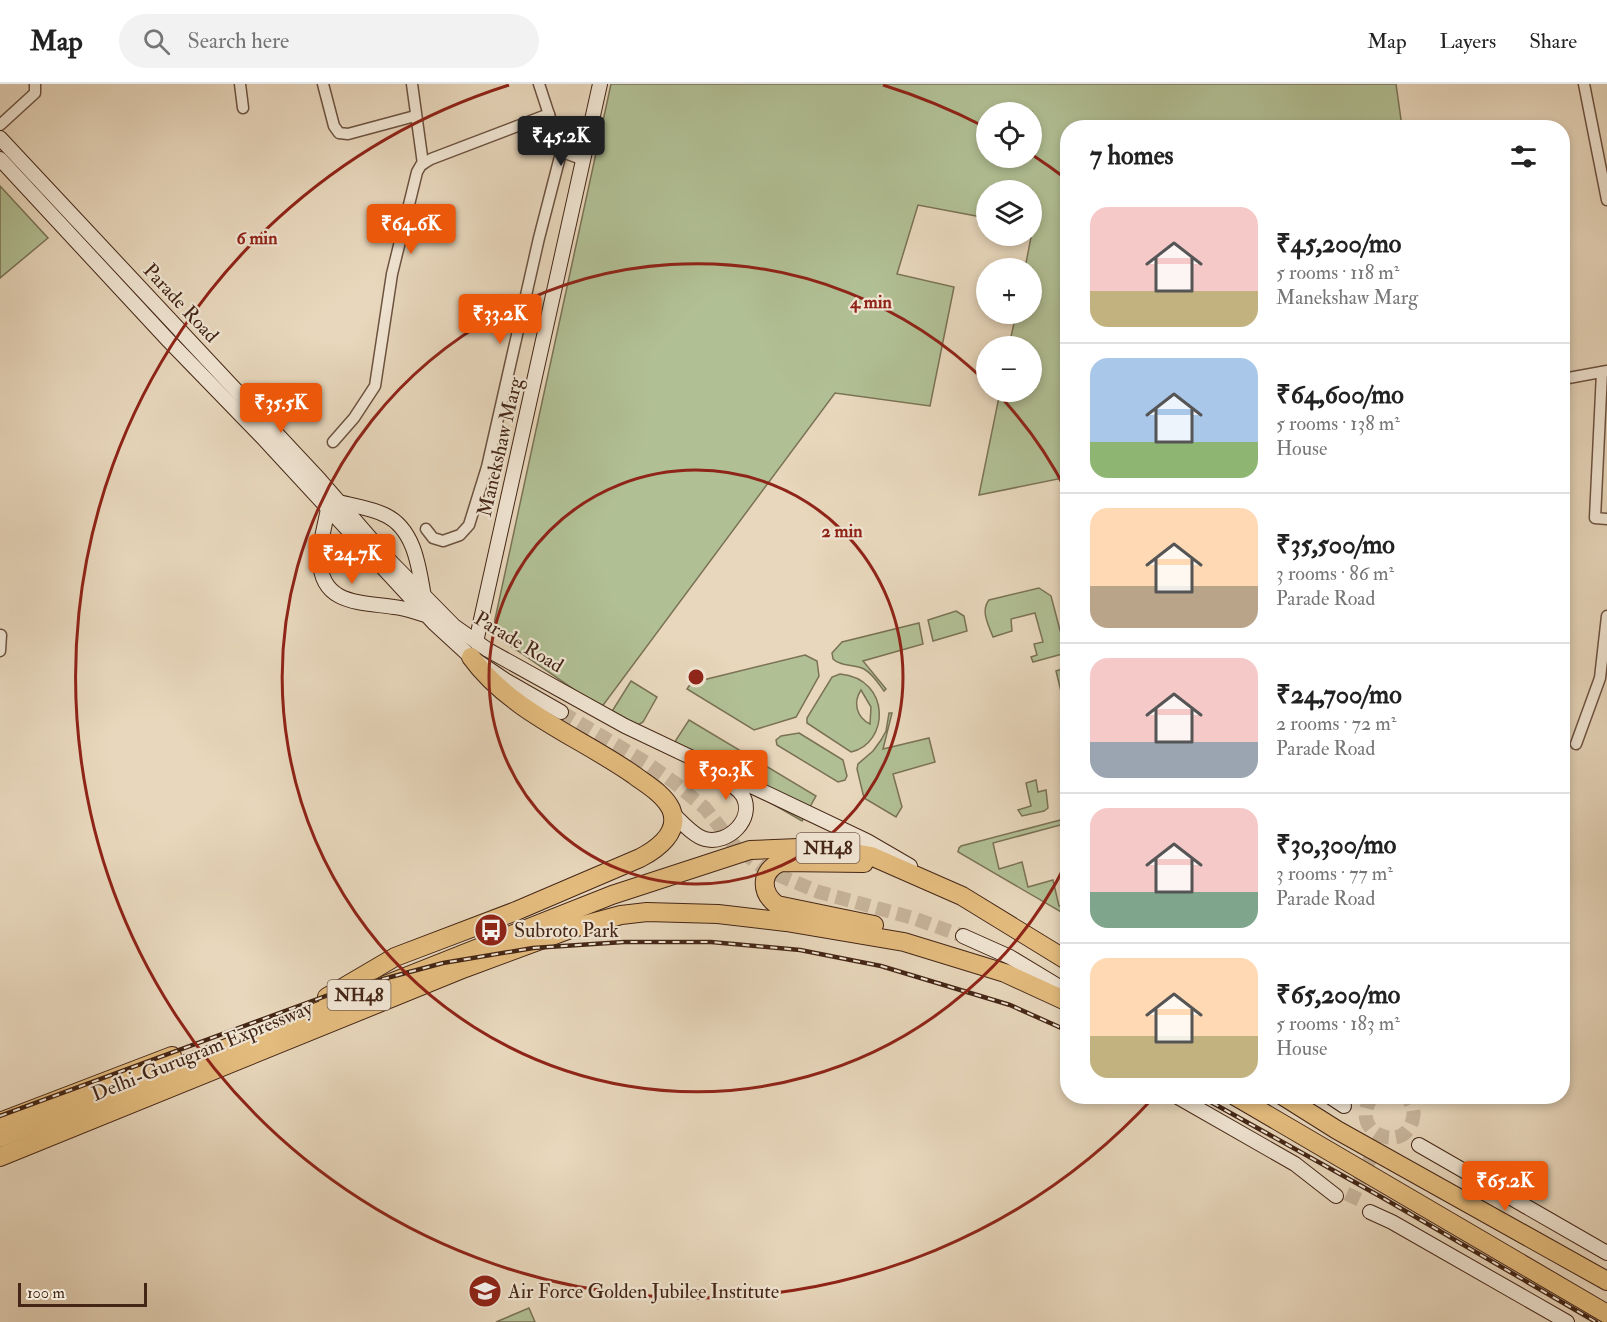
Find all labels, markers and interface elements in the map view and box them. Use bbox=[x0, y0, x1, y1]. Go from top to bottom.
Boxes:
search box bbox=[119, 14, 539, 68]
text: Map bbox=[30, 24, 83, 59]
icon: search bbox=[140, 25, 173, 58]
text: Search here bbox=[188, 27, 289, 55]
text: Map bbox=[1367, 28, 1407, 55]
text: Layers bbox=[1440, 28, 1496, 55]
text: Share bbox=[1529, 28, 1577, 55]
map controls bbox=[976, 102, 1042, 402]
button: locate bbox=[976, 102, 1042, 168]
pin: ₹45.2K bbox=[512, 116, 610, 167]
text: ₹45.2K bbox=[532, 123, 590, 148]
text: 7 homes bbox=[1090, 140, 1173, 172]
icon: filters bbox=[1507, 140, 1540, 173]
button: layers bbox=[976, 180, 1042, 246]
pin: ₹64.6K bbox=[362, 204, 460, 255]
text: ₹64.6K bbox=[381, 211, 441, 236]
text: 6 min bbox=[237, 227, 278, 250]
text: ₹45,200/mo bbox=[1276, 228, 1401, 260]
icon: home bbox=[1138, 231, 1210, 303]
street label: Parade Road bbox=[138, 258, 224, 348]
button: + bbox=[976, 258, 1042, 324]
text: 5 rooms · 118 m² bbox=[1276, 260, 1399, 285]
text: Manekshaw Marg bbox=[1276, 285, 1418, 310]
text: 4 min bbox=[849, 291, 892, 314]
pin: ₹33.2K bbox=[451, 294, 549, 345]
text: ₹33.2K bbox=[473, 301, 527, 326]
button: − bbox=[976, 336, 1042, 402]
street label: Manekshaw Marg bbox=[472, 374, 528, 519]
text: ₹64,600/mo bbox=[1276, 379, 1404, 411]
icon: home bbox=[1138, 382, 1210, 454]
pin: ₹35.5K bbox=[232, 383, 330, 434]
text: ₹35.5K bbox=[254, 390, 308, 415]
text: 5 rooms · 138 m² bbox=[1276, 411, 1400, 436]
text: House bbox=[1276, 436, 1327, 461]
text: 2 min bbox=[822, 520, 863, 543]
text: ₹35,500/mo bbox=[1276, 529, 1395, 561]
icon: home bbox=[1138, 532, 1210, 604]
pin: ₹24.7K bbox=[303, 534, 401, 585]
text: ₹24.7K bbox=[322, 541, 382, 566]
text: 3 rooms · 86 m² bbox=[1276, 561, 1394, 586]
text: Parade Road bbox=[1276, 586, 1375, 611]
street label: Parade Road bbox=[470, 606, 568, 678]
centre of rings bbox=[686, 667, 706, 687]
text: ₹24,700/mo bbox=[1276, 679, 1402, 711]
icon: home bbox=[1138, 682, 1210, 754]
text: 2 rooms · 72 m² bbox=[1276, 711, 1396, 736]
text: Parade Road bbox=[1276, 736, 1375, 761]
pin: ₹30.3K bbox=[677, 750, 775, 801]
text: ₹30.3K bbox=[699, 757, 753, 782]
text: ₹30,300/mo bbox=[1276, 829, 1396, 861]
icon: home bbox=[1138, 832, 1210, 904]
road number: NH48 bbox=[796, 833, 860, 863]
text: 3 rooms · 77 m² bbox=[1276, 861, 1393, 886]
text: Parade Road bbox=[1276, 886, 1375, 911]
bus stop icon: Subroto Park bbox=[473, 912, 509, 948]
place label: Subroto Park bbox=[514, 918, 619, 943]
text: ₹65,200/mo bbox=[1276, 979, 1400, 1011]
road number: NH48 bbox=[328, 980, 391, 1010]
icon: home bbox=[1138, 982, 1210, 1054]
street label: Delhi-Gurugram Expressway bbox=[88, 995, 318, 1108]
text: 5 rooms · 183 m² bbox=[1276, 1011, 1400, 1036]
text: House bbox=[1276, 1036, 1327, 1061]
pin: ₹65.2K bbox=[1456, 1161, 1554, 1212]
text: ₹65.2K bbox=[1476, 1168, 1534, 1193]
school or university icon: Air Force Golden Jubilee Institute bbox=[467, 1273, 503, 1309]
place label: Air Force Golden Jubilee Institute bbox=[507, 1279, 779, 1304]
scale bar bbox=[18, 1280, 147, 1308]
text: 100 m bbox=[27, 1283, 65, 1303]

